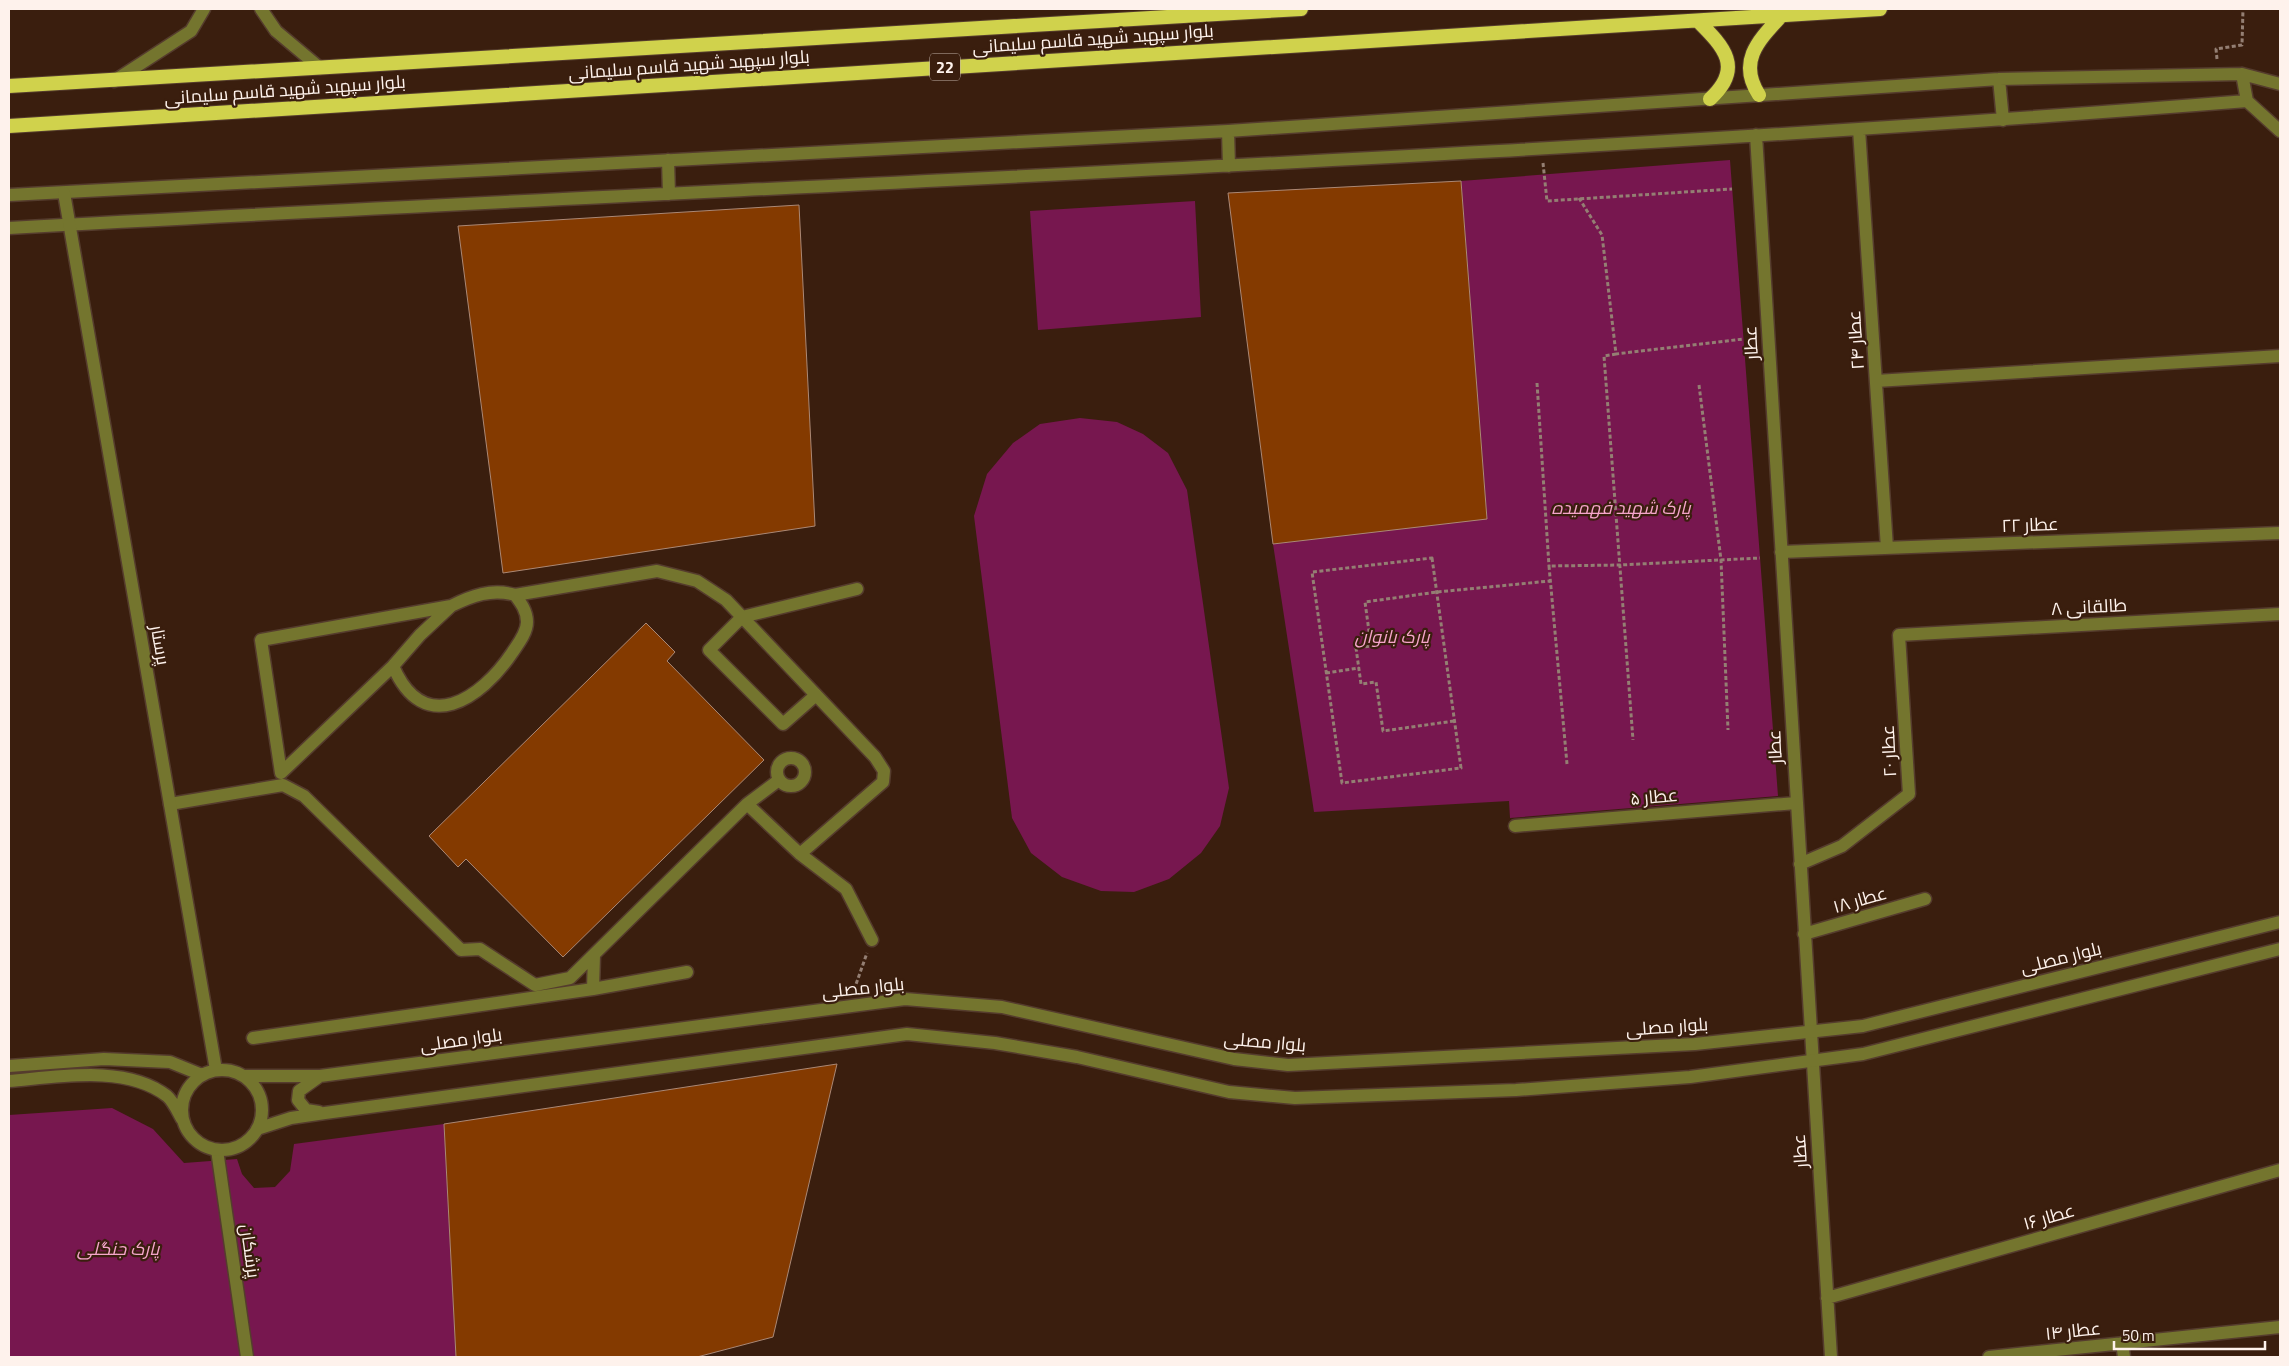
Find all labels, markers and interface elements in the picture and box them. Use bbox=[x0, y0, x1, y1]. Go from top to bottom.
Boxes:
street label: بلوار سپهبد شهید قاسم سلیمانی bbox=[971, 14, 1215, 63]
street label: بلوار سپهبد شهید قاسم سلیمانی bbox=[567, 40, 811, 89]
road number: 22 bbox=[930, 54, 960, 80]
street label: بلوار سپهبد شهید قاسم سلیمانی bbox=[163, 65, 407, 114]
street label: عطار ۲۴ bbox=[1837, 309, 1874, 371]
street label: عطار bbox=[1733, 325, 1768, 362]
park label: پارک شهید فهمیده bbox=[1552, 491, 1692, 524]
street label: عطار ۲۲ bbox=[2001, 507, 2059, 542]
street label: طالقانی ۸ bbox=[2050, 588, 2128, 625]
park label: پارک بانوان bbox=[1354, 620, 1431, 653]
street label: پرستار bbox=[141, 621, 180, 668]
street label: عطار ۲۰ bbox=[1871, 724, 1906, 778]
street label: عطار bbox=[1757, 729, 1792, 766]
street label: عطار ۵ bbox=[1629, 778, 1679, 815]
street label: عطار ۱۸ bbox=[1829, 876, 1891, 923]
street label: بلوار مصلی bbox=[2017, 932, 2105, 984]
street label: بلوار مصلی bbox=[820, 967, 906, 1008]
street label: بلوار مصلی bbox=[1625, 1007, 1709, 1046]
street label: بلوار مصلی bbox=[418, 1017, 504, 1062]
street label: بلوار مصلی bbox=[1222, 1021, 1308, 1062]
street label: عطار bbox=[1782, 1133, 1817, 1170]
street label: عطار ۱۶ bbox=[2019, 1193, 2079, 1240]
street label: پزشکان bbox=[230, 1222, 271, 1280]
park label: پارک جنگلی bbox=[77, 1232, 160, 1265]
street label: عطار ۱۴ bbox=[2044, 1311, 2102, 1350]
scale bar bbox=[2114, 1318, 2265, 1350]
text: 50 m bbox=[2122, 1321, 2155, 1350]

